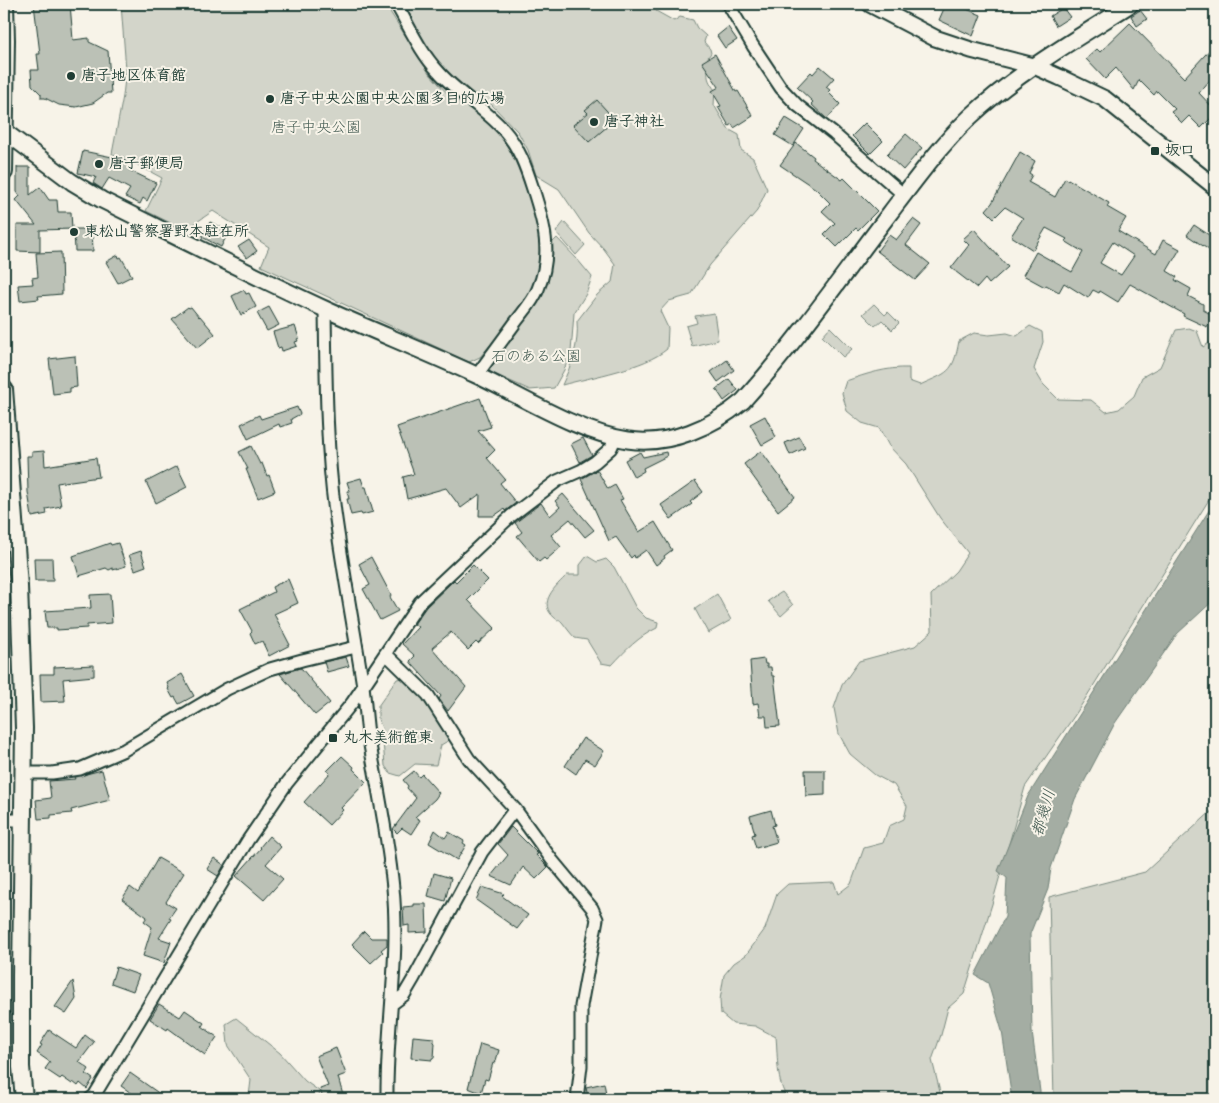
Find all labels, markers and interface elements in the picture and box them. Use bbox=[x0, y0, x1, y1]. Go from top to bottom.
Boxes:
place label: 唐子地区体育館 bbox=[81, 66, 186, 86]
marker: 唐子地区体育館 bbox=[65, 70, 77, 82]
place label: 唐子中央公園中央公園多目的広場 bbox=[280, 89, 505, 109]
marker: 唐子中央公園中央公園多目的広場 bbox=[264, 93, 276, 105]
place label: 唐子神社 bbox=[604, 112, 664, 132]
marker: 唐子神社 bbox=[588, 116, 600, 128]
park label: 唐子中央公園 bbox=[271, 118, 361, 138]
place label: 坂口 bbox=[1165, 141, 1195, 161]
marker: 坂口 bbox=[1149, 145, 1161, 157]
place label: 唐子郵便局 bbox=[109, 154, 184, 174]
marker: 唐子郵便局 bbox=[93, 158, 105, 170]
place label: 東松山警察署野本駐在所 bbox=[84, 222, 249, 242]
marker: 東松山警察署野本駐在所 bbox=[68, 226, 80, 238]
park label: 石のある公園 bbox=[491, 347, 581, 367]
place label: 丸木美術館東 bbox=[343, 728, 433, 748]
marker: 丸木美術館東 bbox=[327, 732, 339, 744]
water label: 都幾川 bbox=[1027, 787, 1061, 839]

